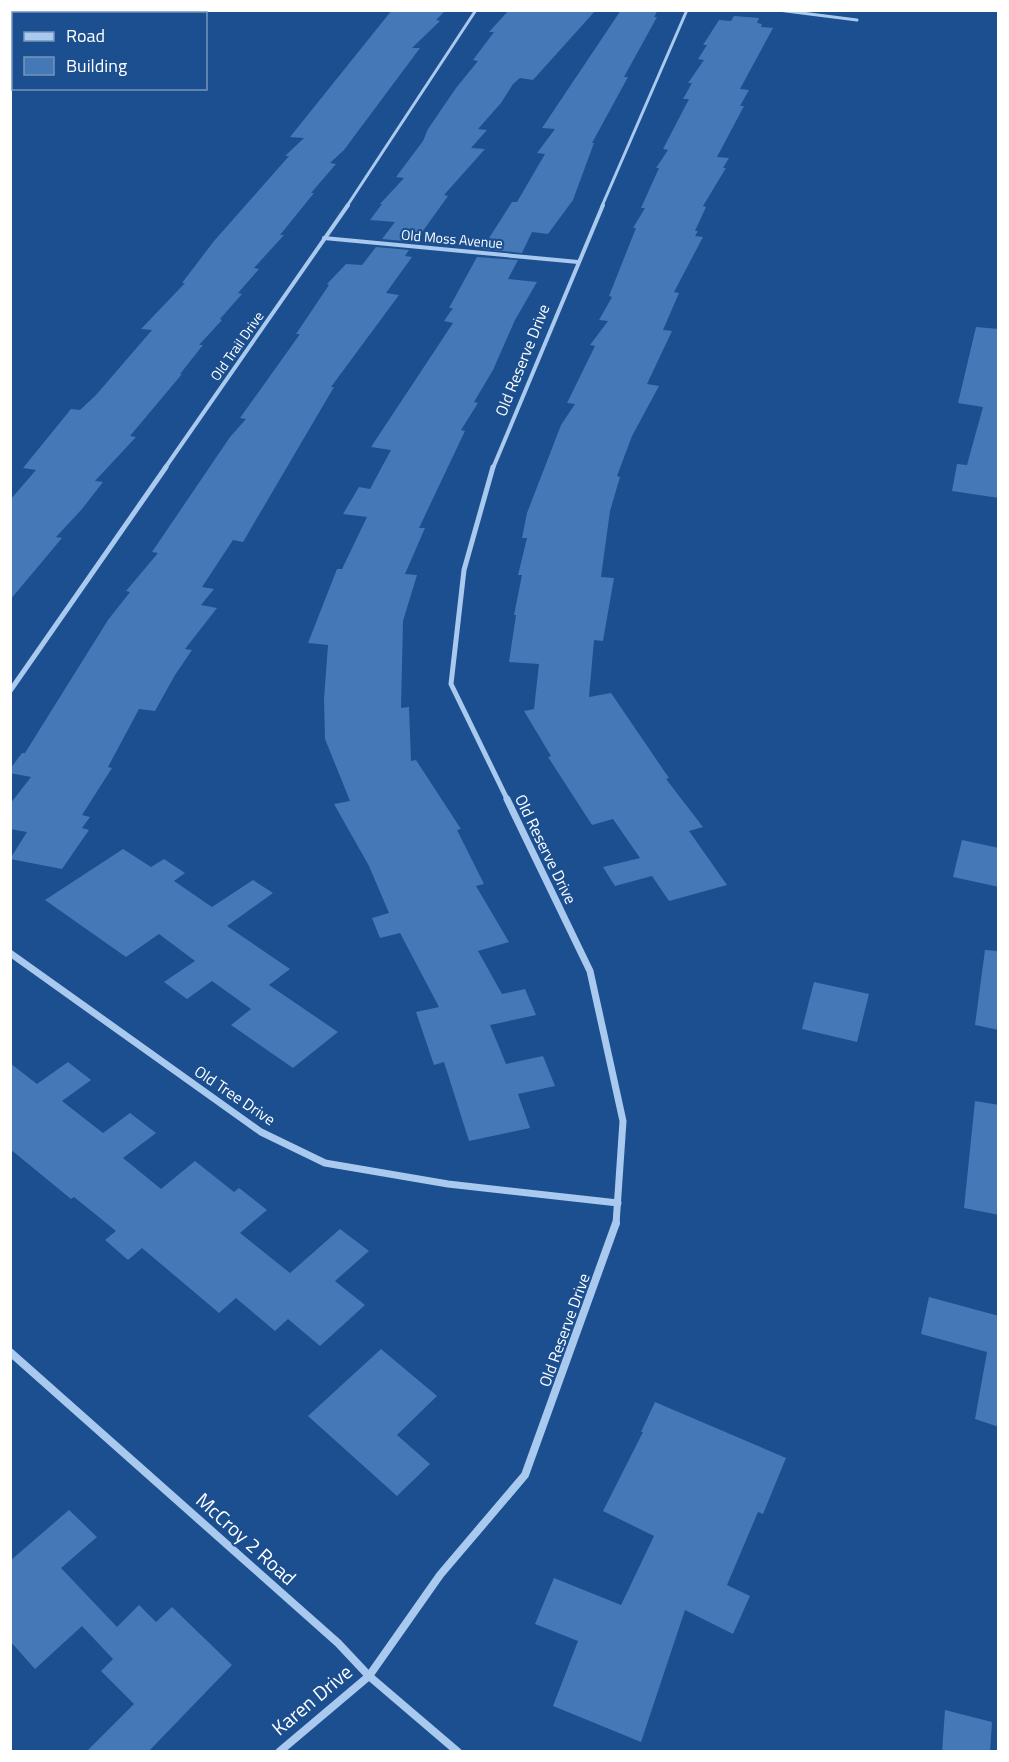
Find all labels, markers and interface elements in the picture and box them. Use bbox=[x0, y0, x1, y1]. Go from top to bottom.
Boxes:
legend bbox=[12, 12, 207, 90]
text: Road bbox=[66, 22, 105, 49]
text: Building bbox=[66, 52, 127, 79]
street label: Old Moss Avenue bbox=[400, 224, 504, 253]
street label: Old Reserve Drive bbox=[489, 300, 555, 420]
street label: Old Trail Drive bbox=[205, 307, 268, 385]
street label: Old Reserve Drive bbox=[509, 790, 583, 908]
street label: Old Tree Drive bbox=[190, 1059, 280, 1131]
street label: Old Reserve Drive bbox=[532, 1270, 596, 1390]
street label: McCroy 2 Road bbox=[189, 1485, 304, 1592]
street label: Karen Drive bbox=[265, 1657, 359, 1743]

